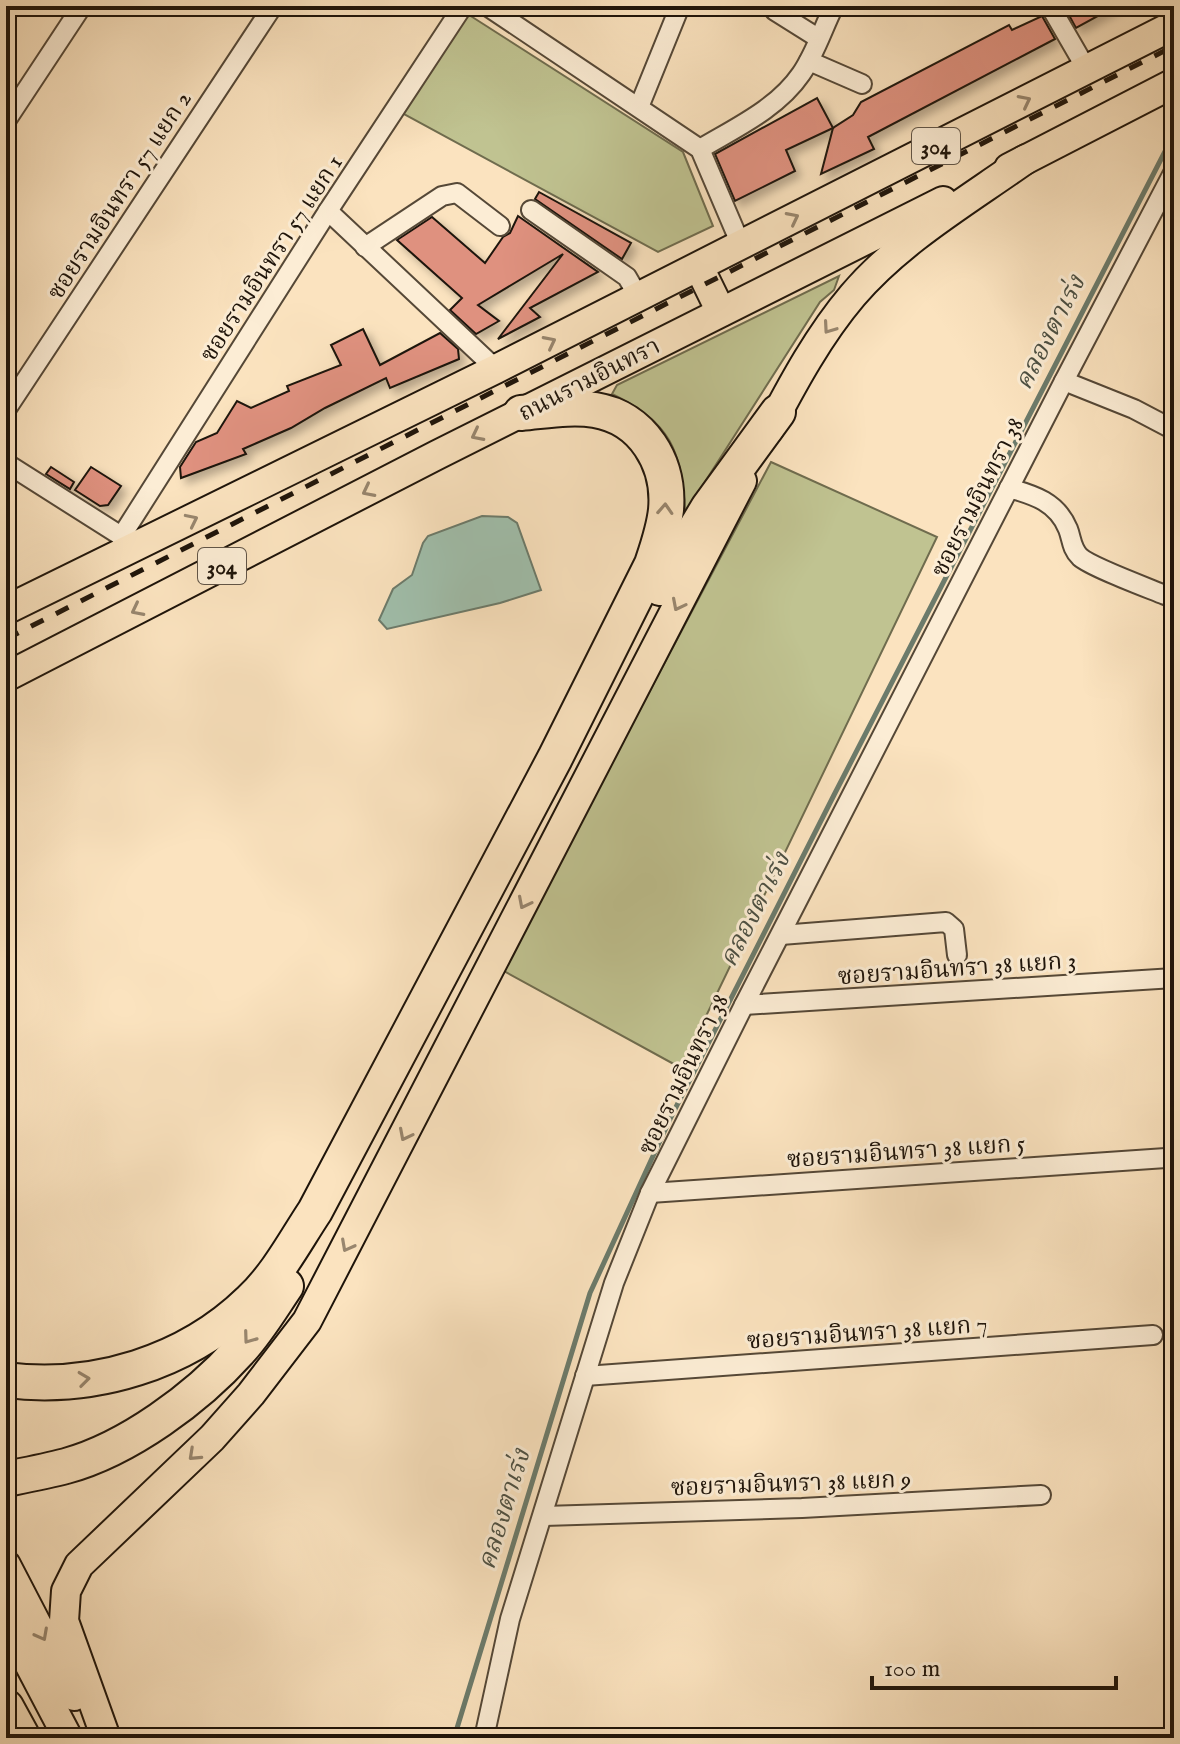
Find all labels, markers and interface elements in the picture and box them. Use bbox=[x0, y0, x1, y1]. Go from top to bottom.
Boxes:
street label: ซอยรามอินทรา 57 แยก 2 bbox=[41, 85, 199, 306]
one-way arrow bbox=[1016, 95, 1031, 111]
road number: 304 bbox=[912, 128, 960, 164]
street label: ซอยรามอินทรา 57 แยก 1 bbox=[194, 149, 351, 368]
one-way arrow bbox=[785, 213, 800, 228]
water label: คลองตาเร่ง bbox=[1007, 269, 1094, 396]
one-way arrow bbox=[824, 319, 839, 333]
street label: ถนนรามอินทรา bbox=[514, 331, 666, 429]
one-way arrow bbox=[541, 336, 556, 351]
street label: ซอยรามอินทรา 38 bbox=[925, 413, 1032, 583]
one-way arrow bbox=[470, 426, 485, 441]
one-way arrow bbox=[361, 481, 376, 497]
one-way arrow bbox=[656, 502, 673, 515]
one-way arrow bbox=[183, 514, 198, 529]
road number: 304 bbox=[198, 548, 246, 584]
one-way arrow bbox=[672, 597, 687, 612]
one-way arrow bbox=[130, 600, 145, 615]
water label: คลองตาเร่ง bbox=[712, 846, 799, 973]
one-way arrow bbox=[518, 895, 533, 910]
street label: ซอยรามอินทรา 38 แยก 3 bbox=[837, 946, 1077, 993]
street label: ซอยรามอินทรา 38 bbox=[632, 989, 737, 1160]
one-way arrow bbox=[399, 1126, 415, 1141]
street label: ซอยรามอินทรา 38 แยก 5 bbox=[786, 1129, 1027, 1176]
one-way arrow bbox=[342, 1238, 357, 1253]
street label: ซอยรามอินทรา 38 แยก 7 bbox=[746, 1310, 989, 1357]
one-way arrow bbox=[245, 1329, 259, 1344]
one-way arrow bbox=[77, 1371, 90, 1388]
water label: คลองตาเร่ง bbox=[470, 1444, 539, 1574]
one-way arrow bbox=[189, 1445, 203, 1460]
street label: ซอยรามอินทรา 38 แยก 9 bbox=[670, 1465, 912, 1504]
one-way arrow bbox=[32, 1626, 47, 1641]
scale bar bbox=[872, 1640, 1116, 1690]
text: 100 m bbox=[884, 1654, 940, 1685]

